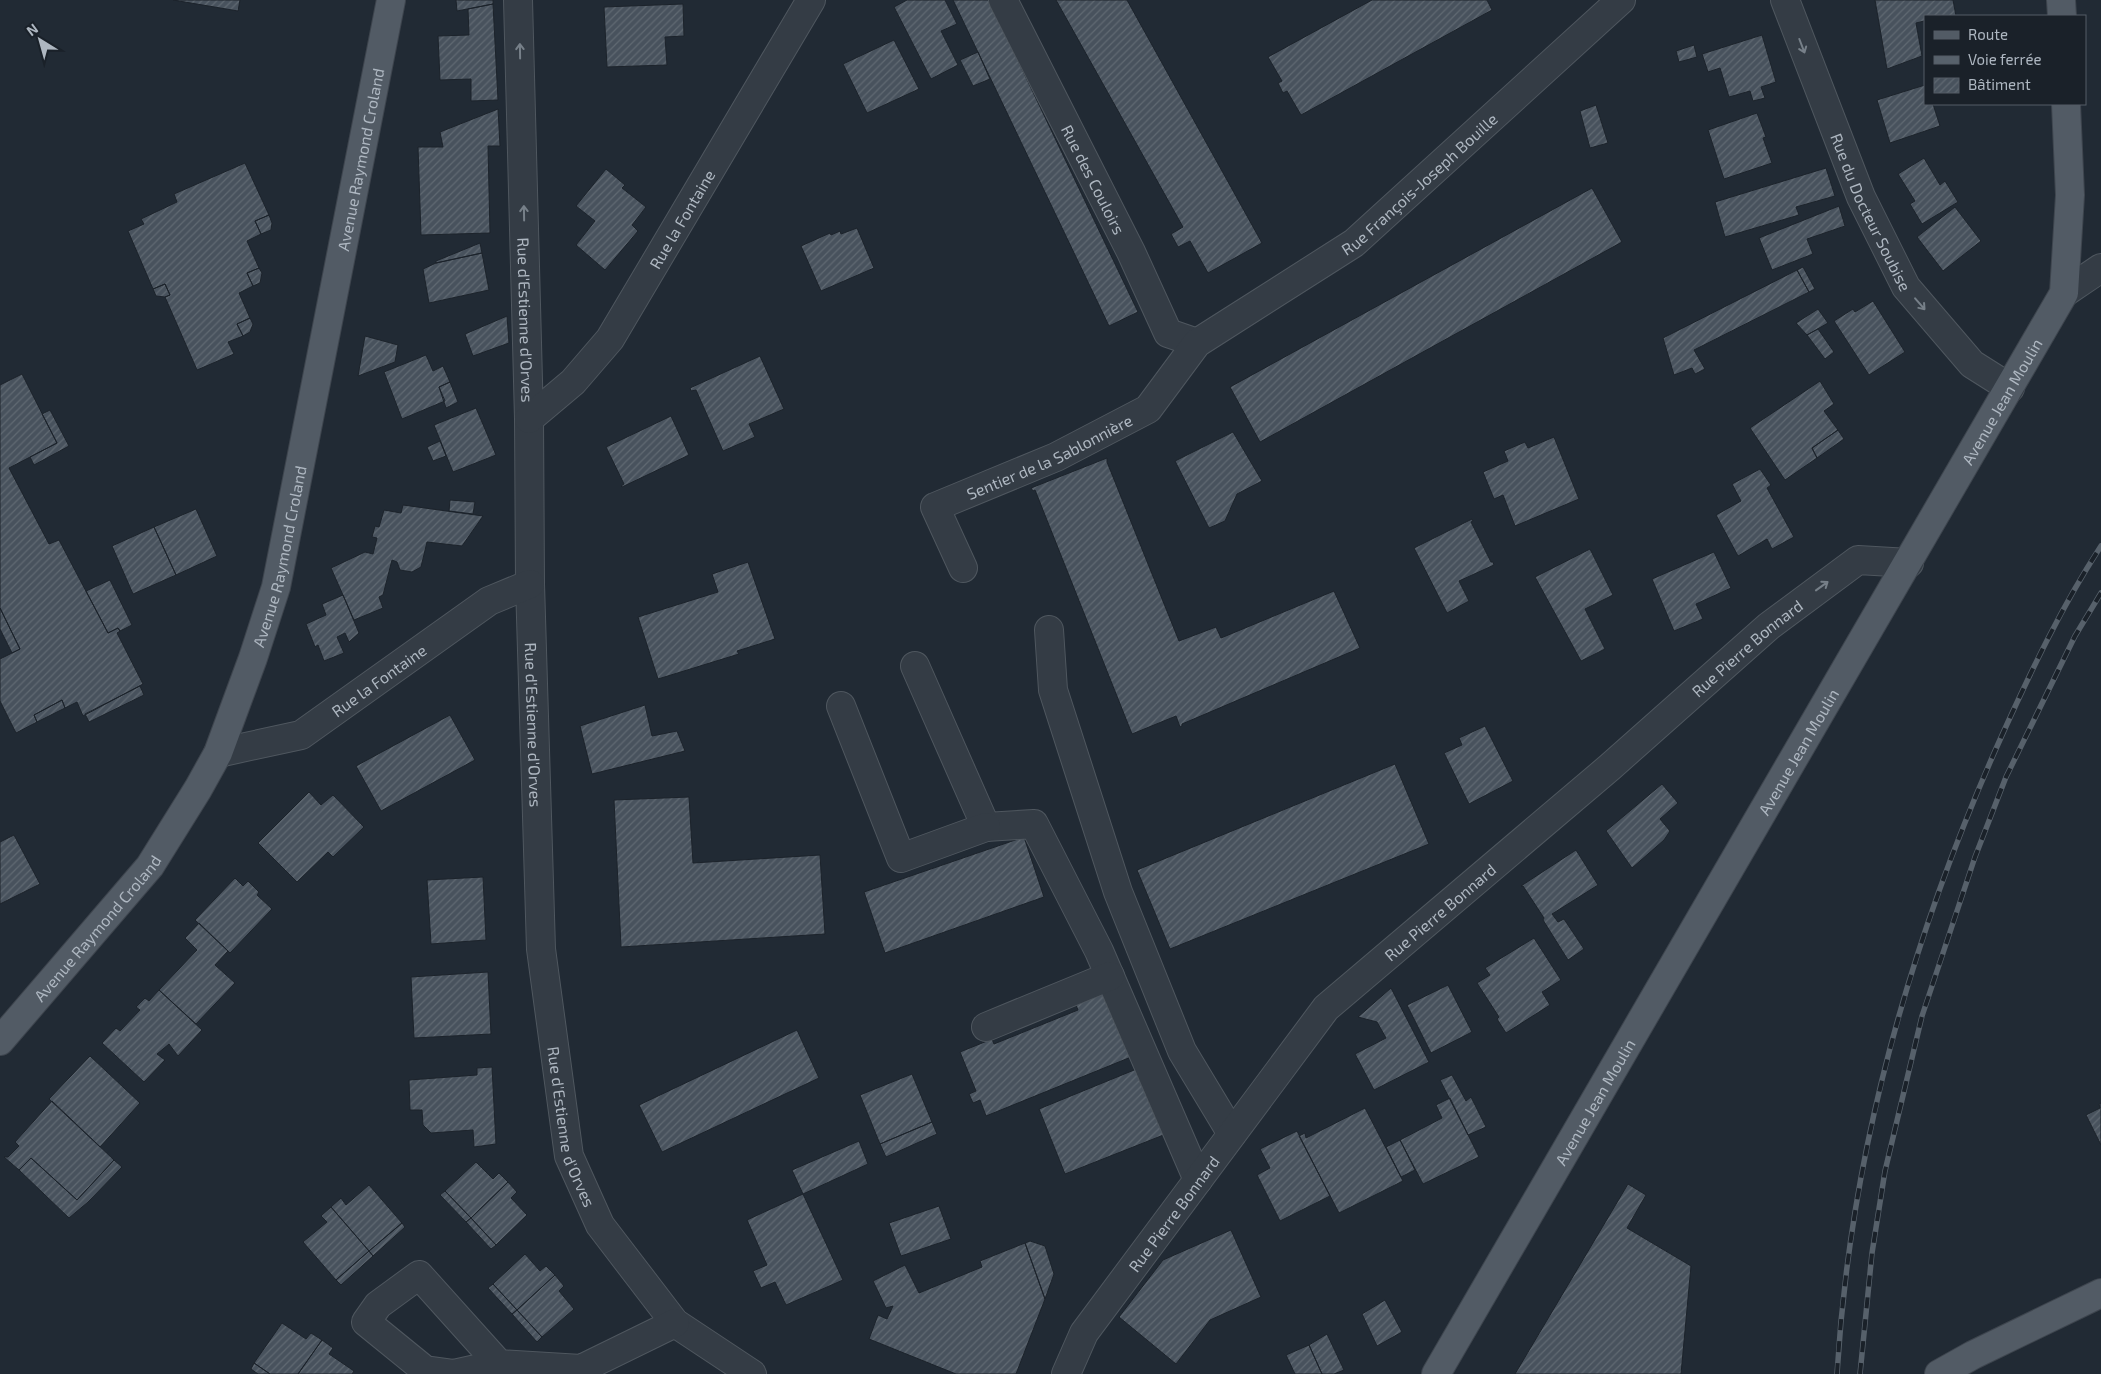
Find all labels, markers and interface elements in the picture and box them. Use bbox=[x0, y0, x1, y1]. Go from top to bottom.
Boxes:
north arrow bbox=[15, 15, 65, 65]
legend bbox=[1924, 15, 2086, 105]
text: N bbox=[23, 19, 41, 39]
text: Route bbox=[1968, 25, 2008, 43]
one-way arrow bbox=[1798, 38, 1807, 53]
one-way arrow bbox=[515, 43, 525, 60]
text: Voie ferrée bbox=[1968, 50, 2042, 68]
street label: Avenue Raymond Croland bbox=[333, 66, 387, 253]
text: Bâtiment bbox=[1968, 75, 2031, 93]
street label: Rue François-Joseph Bouille bbox=[1337, 108, 1501, 258]
street label: Rue des Couloirs bbox=[1058, 121, 1130, 237]
street label: Rue du Docteur Soubise bbox=[1828, 130, 1916, 294]
street label: Rue la Fontaine bbox=[645, 166, 718, 272]
one-way arrow bbox=[519, 205, 529, 222]
street label: Rue d'Estienne d'Orves bbox=[515, 237, 538, 403]
one-way arrow bbox=[1915, 297, 1926, 310]
street label: Avenue Jean Moulin bbox=[1957, 335, 2045, 468]
street label: Sentier de la Sablonnière bbox=[963, 410, 1135, 503]
street label: Avenue Raymond Croland bbox=[248, 464, 309, 649]
one-way arrow bbox=[1815, 581, 1828, 592]
street label: Rue Pierre Bonnard bbox=[1687, 595, 1806, 700]
street label: Rue la Fontaine bbox=[327, 640, 429, 720]
street label: Rue d'Estienne d'Orves bbox=[522, 642, 546, 808]
street label: Avenue Jean Moulin bbox=[1754, 685, 1842, 818]
street label: Avenue Raymond Croland bbox=[29, 851, 164, 1005]
street label: Rue Pierre Bonnard bbox=[1380, 859, 1499, 964]
street label: Avenue Jean Moulin bbox=[1550, 1035, 1638, 1168]
street label: Rue d'Estienne d'Orves bbox=[545, 1045, 600, 1209]
street label: Rue Pierre Bonnard bbox=[1124, 1152, 1223, 1275]

